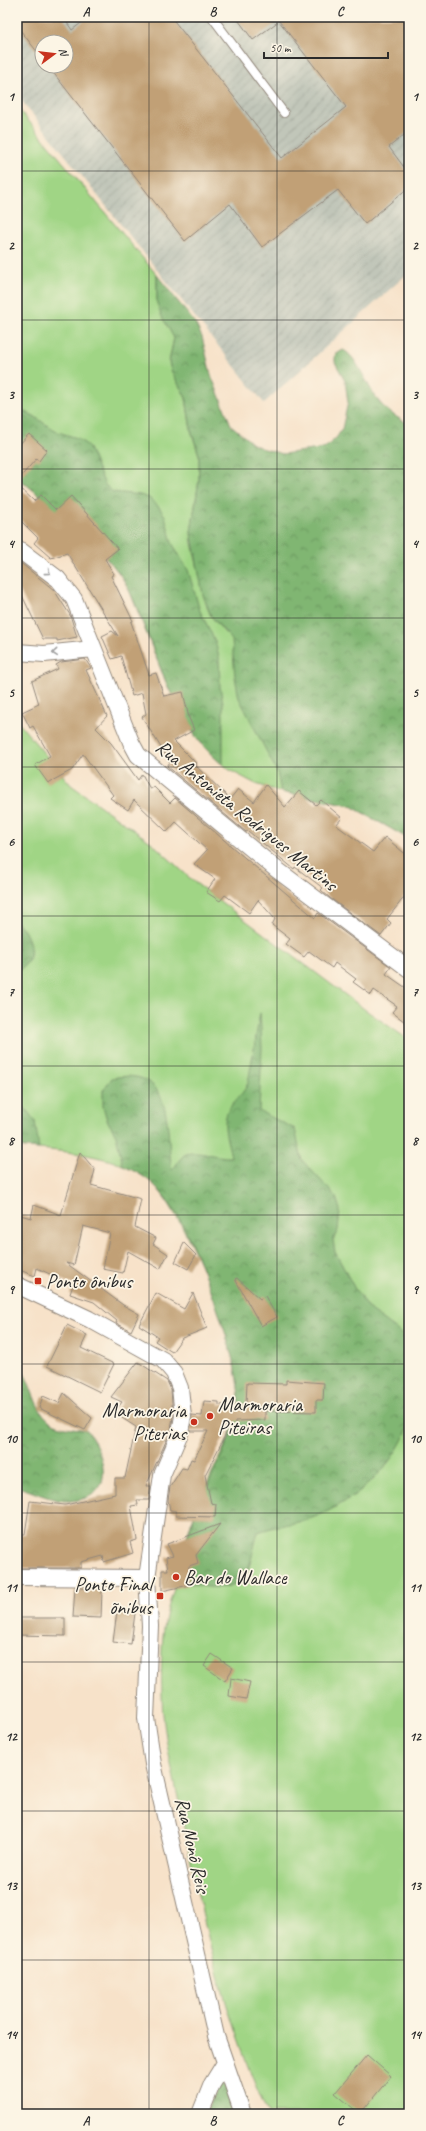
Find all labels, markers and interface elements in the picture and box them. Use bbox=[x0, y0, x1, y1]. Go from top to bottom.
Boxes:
text: A bbox=[83, 4, 91, 20]
text: B bbox=[210, 4, 218, 20]
text: C bbox=[337, 4, 345, 20]
north arrow bbox=[34, 34, 74, 74]
scale bar bbox=[264, 34, 388, 60]
text: 50 m bbox=[270, 40, 292, 56]
text: N bbox=[56, 46, 72, 59]
text: 1 bbox=[8, 89, 16, 105]
text: 1 bbox=[412, 89, 420, 105]
text: 2 bbox=[8, 238, 15, 254]
text: 2 bbox=[412, 238, 419, 254]
text: 3 bbox=[8, 387, 15, 403]
text: 3 bbox=[412, 387, 419, 403]
text: 4 bbox=[8, 536, 16, 552]
text: 4 bbox=[412, 536, 420, 552]
one-way arrow bbox=[44, 567, 51, 575]
one-way arrow bbox=[52, 648, 58, 657]
text: 5 bbox=[8, 685, 15, 701]
text: 5 bbox=[412, 685, 419, 701]
street label: Rua Antonieta Rodrigues Martins bbox=[151, 734, 344, 898]
text: 6 bbox=[8, 834, 15, 850]
text: 6 bbox=[412, 834, 419, 850]
text: 7 bbox=[8, 984, 15, 1000]
text: 7 bbox=[412, 984, 419, 1000]
text: 8 bbox=[8, 1133, 16, 1149]
text: 8 bbox=[412, 1133, 420, 1149]
place label: Ponto ônibus bbox=[46, 1269, 134, 1294]
marker: Ponto ônibus bbox=[33, 1276, 43, 1286]
text: 9 bbox=[8, 1282, 15, 1298]
text: 9 bbox=[412, 1282, 419, 1298]
place label: Marmoraria Piteiras bbox=[218, 1392, 304, 1440]
place label: Marmoraria Piterias bbox=[102, 1398, 188, 1446]
marker: Marmoraria Piteiras bbox=[205, 1411, 215, 1421]
marker: Marmoraria Piterias bbox=[189, 1417, 199, 1427]
text: 10 bbox=[5, 1431, 18, 1447]
text: 10 bbox=[409, 1431, 422, 1447]
place label: Bar do Wallace bbox=[184, 1565, 288, 1590]
place label: Ponto Final õnibus bbox=[75, 1572, 156, 1620]
marker: Bar do Wallace bbox=[171, 1572, 181, 1582]
text: 11 bbox=[5, 1580, 19, 1596]
text: 11 bbox=[409, 1580, 423, 1596]
marker: Ponto Final õnibus bbox=[155, 1591, 165, 1601]
text: 12 bbox=[5, 1729, 18, 1745]
text: 12 bbox=[409, 1729, 422, 1745]
street label: Rua Nonô Reis bbox=[169, 1795, 216, 1897]
text: 13 bbox=[5, 1878, 18, 1894]
text: 13 bbox=[409, 1878, 422, 1894]
text: 14 bbox=[5, 2027, 19, 2043]
text: 14 bbox=[409, 2027, 423, 2043]
text: A bbox=[83, 2113, 91, 2129]
text: B bbox=[210, 2113, 218, 2129]
text: C bbox=[337, 2113, 345, 2129]

